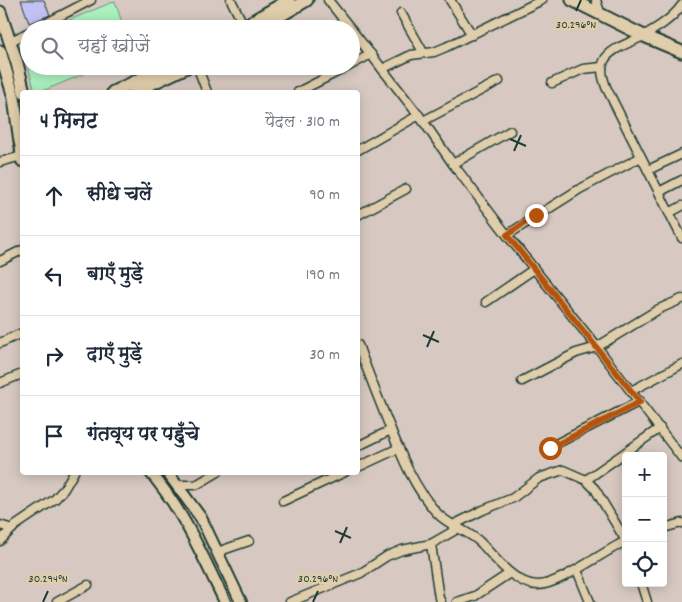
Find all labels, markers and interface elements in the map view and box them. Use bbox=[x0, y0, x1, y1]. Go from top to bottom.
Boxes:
text: 30.296°N bbox=[556, 17, 596, 34]
search box bbox=[20, 20, 360, 75]
icon: search bbox=[38, 34, 66, 62]
text: यहाँ खोजें bbox=[78, 34, 150, 61]
text: 4 मिनट bbox=[40, 108, 98, 138]
text: पैदल · 310 m bbox=[265, 111, 340, 134]
icon: ahead bbox=[40, 182, 68, 210]
text: सीधे चलें bbox=[87, 182, 152, 209]
text: 90 m bbox=[309, 184, 340, 207]
route end bbox=[525, 204, 548, 227]
icon: left bbox=[40, 262, 68, 290]
text: बाएँ मुड़ें bbox=[87, 262, 143, 289]
text: 190 m bbox=[306, 264, 340, 287]
icon: right bbox=[40, 342, 68, 370]
text: दाएँ मुड़ें bbox=[87, 342, 142, 369]
text: 30 m bbox=[310, 344, 340, 367]
icon: arrive bbox=[40, 422, 68, 450]
text: गंतव्य पर पहुँचे bbox=[87, 422, 199, 449]
route start bbox=[539, 437, 562, 460]
map controls bbox=[622, 452, 667, 587]
button: + bbox=[622, 452, 667, 497]
button: − bbox=[622, 497, 667, 542]
button: locate bbox=[622, 542, 667, 587]
text: 30.294°N bbox=[28, 571, 68, 588]
text: 30.296°N bbox=[298, 571, 338, 588]

